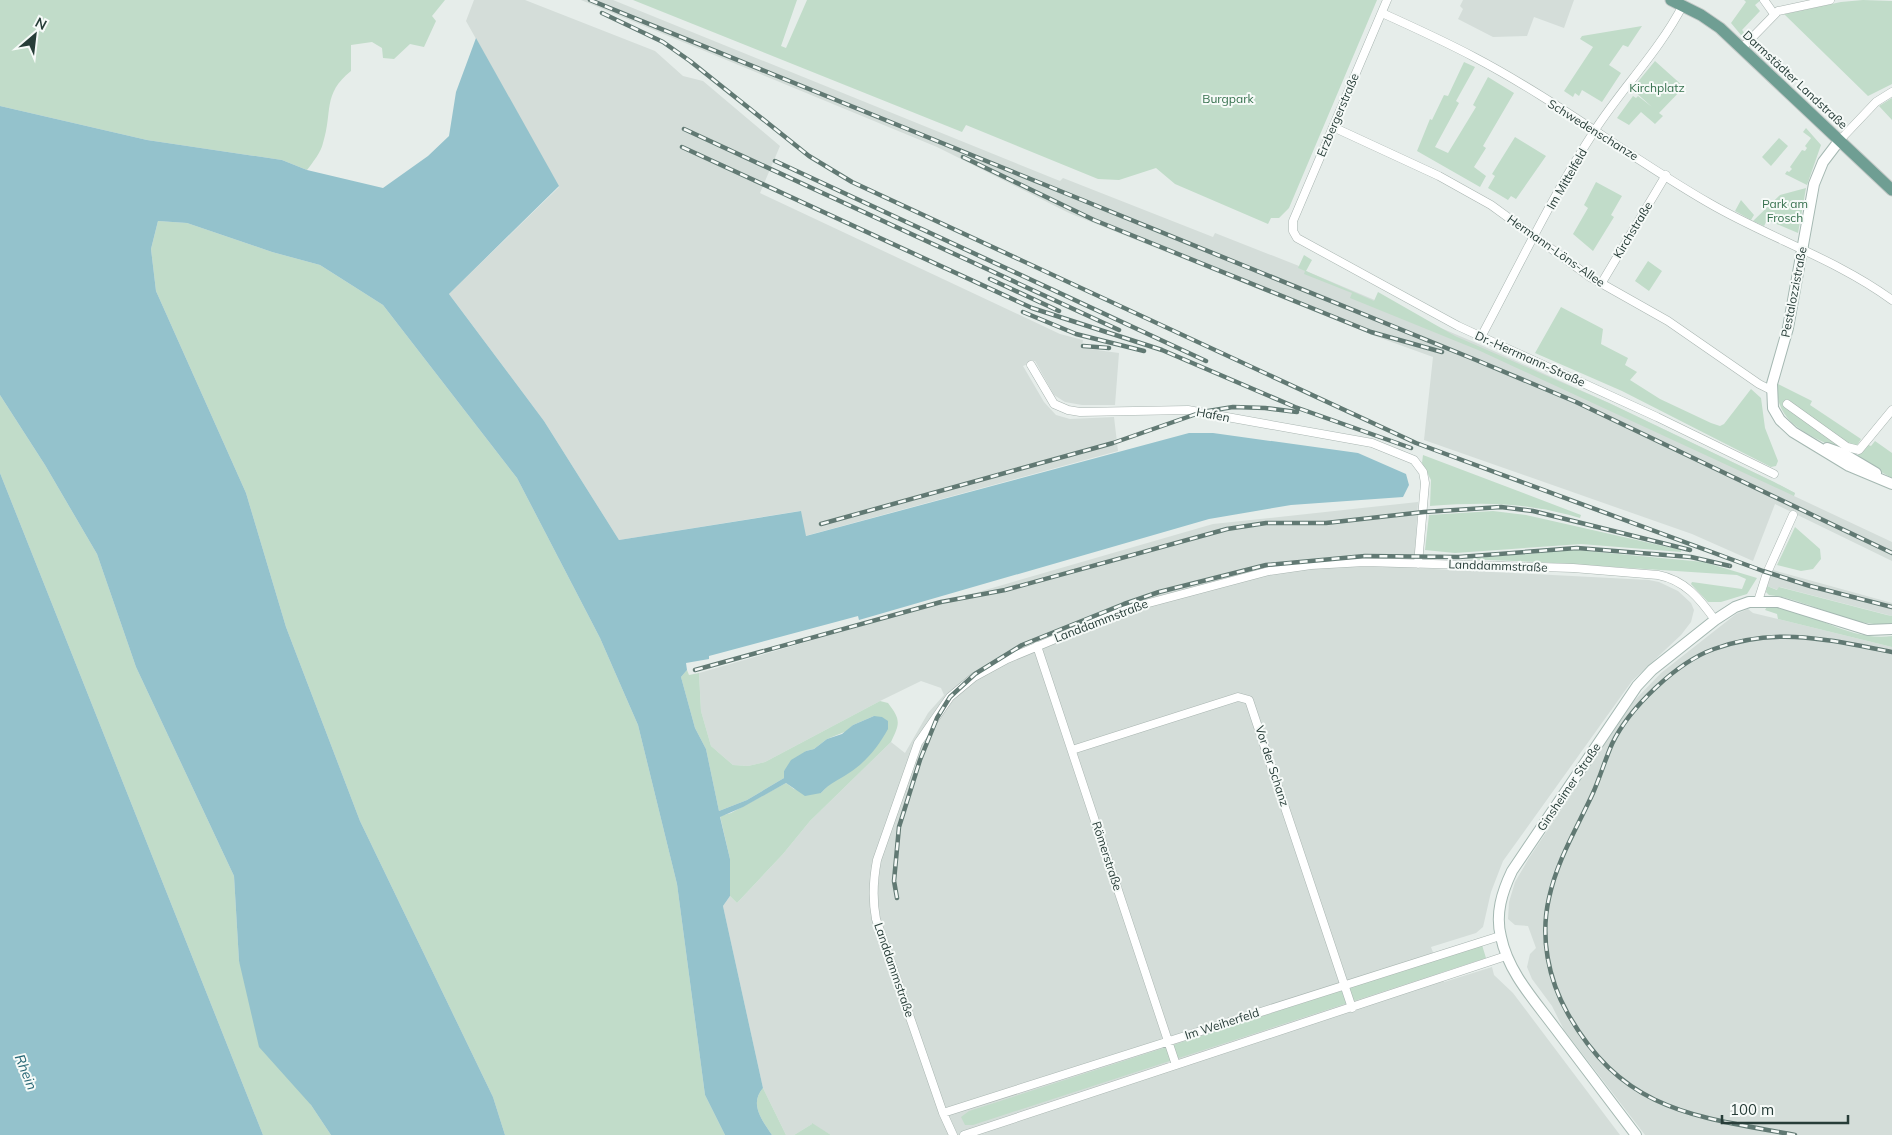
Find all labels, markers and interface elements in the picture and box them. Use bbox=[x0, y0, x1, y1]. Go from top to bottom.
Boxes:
north arrow bbox=[10, 10, 60, 60]
text: N bbox=[32, 13, 50, 34]
street label: Darmstädter Landstraße bbox=[1740, 27, 1851, 132]
street label: Erzbergerstraße bbox=[1313, 71, 1362, 159]
park label: Kirchplatz bbox=[1629, 80, 1685, 95]
park label: Burgpark bbox=[1202, 91, 1255, 106]
street label: Schwedenschanze bbox=[1545, 96, 1641, 163]
street label: Im Mittelfeld bbox=[1543, 146, 1590, 212]
park label: Park am Frosch bbox=[1762, 196, 1808, 225]
street label: Kirchstraße bbox=[1610, 199, 1655, 261]
street label: Hermann-Löns-Allee bbox=[1505, 211, 1608, 290]
street label: Pestalozzistraße bbox=[1777, 245, 1810, 339]
street label: Dr.-Herrmann-Straße bbox=[1473, 328, 1588, 390]
street label: Hafen bbox=[1195, 404, 1231, 425]
street label: Landdammstraße bbox=[1448, 556, 1548, 575]
street label: Landdammstraße bbox=[1052, 596, 1150, 645]
street label: Vor der Schanz bbox=[1252, 724, 1293, 808]
street label: Ginsheimer Straße bbox=[1534, 740, 1604, 834]
street label: Römerstraße bbox=[1089, 819, 1126, 892]
street label: Landdammstraße bbox=[871, 921, 918, 1019]
street label: Im Weiherfeld bbox=[1183, 1004, 1261, 1043]
water label: Rhein bbox=[11, 1051, 41, 1093]
scale bar bbox=[1722, 1092, 1848, 1124]
text: 100 m bbox=[1730, 1100, 1774, 1119]

